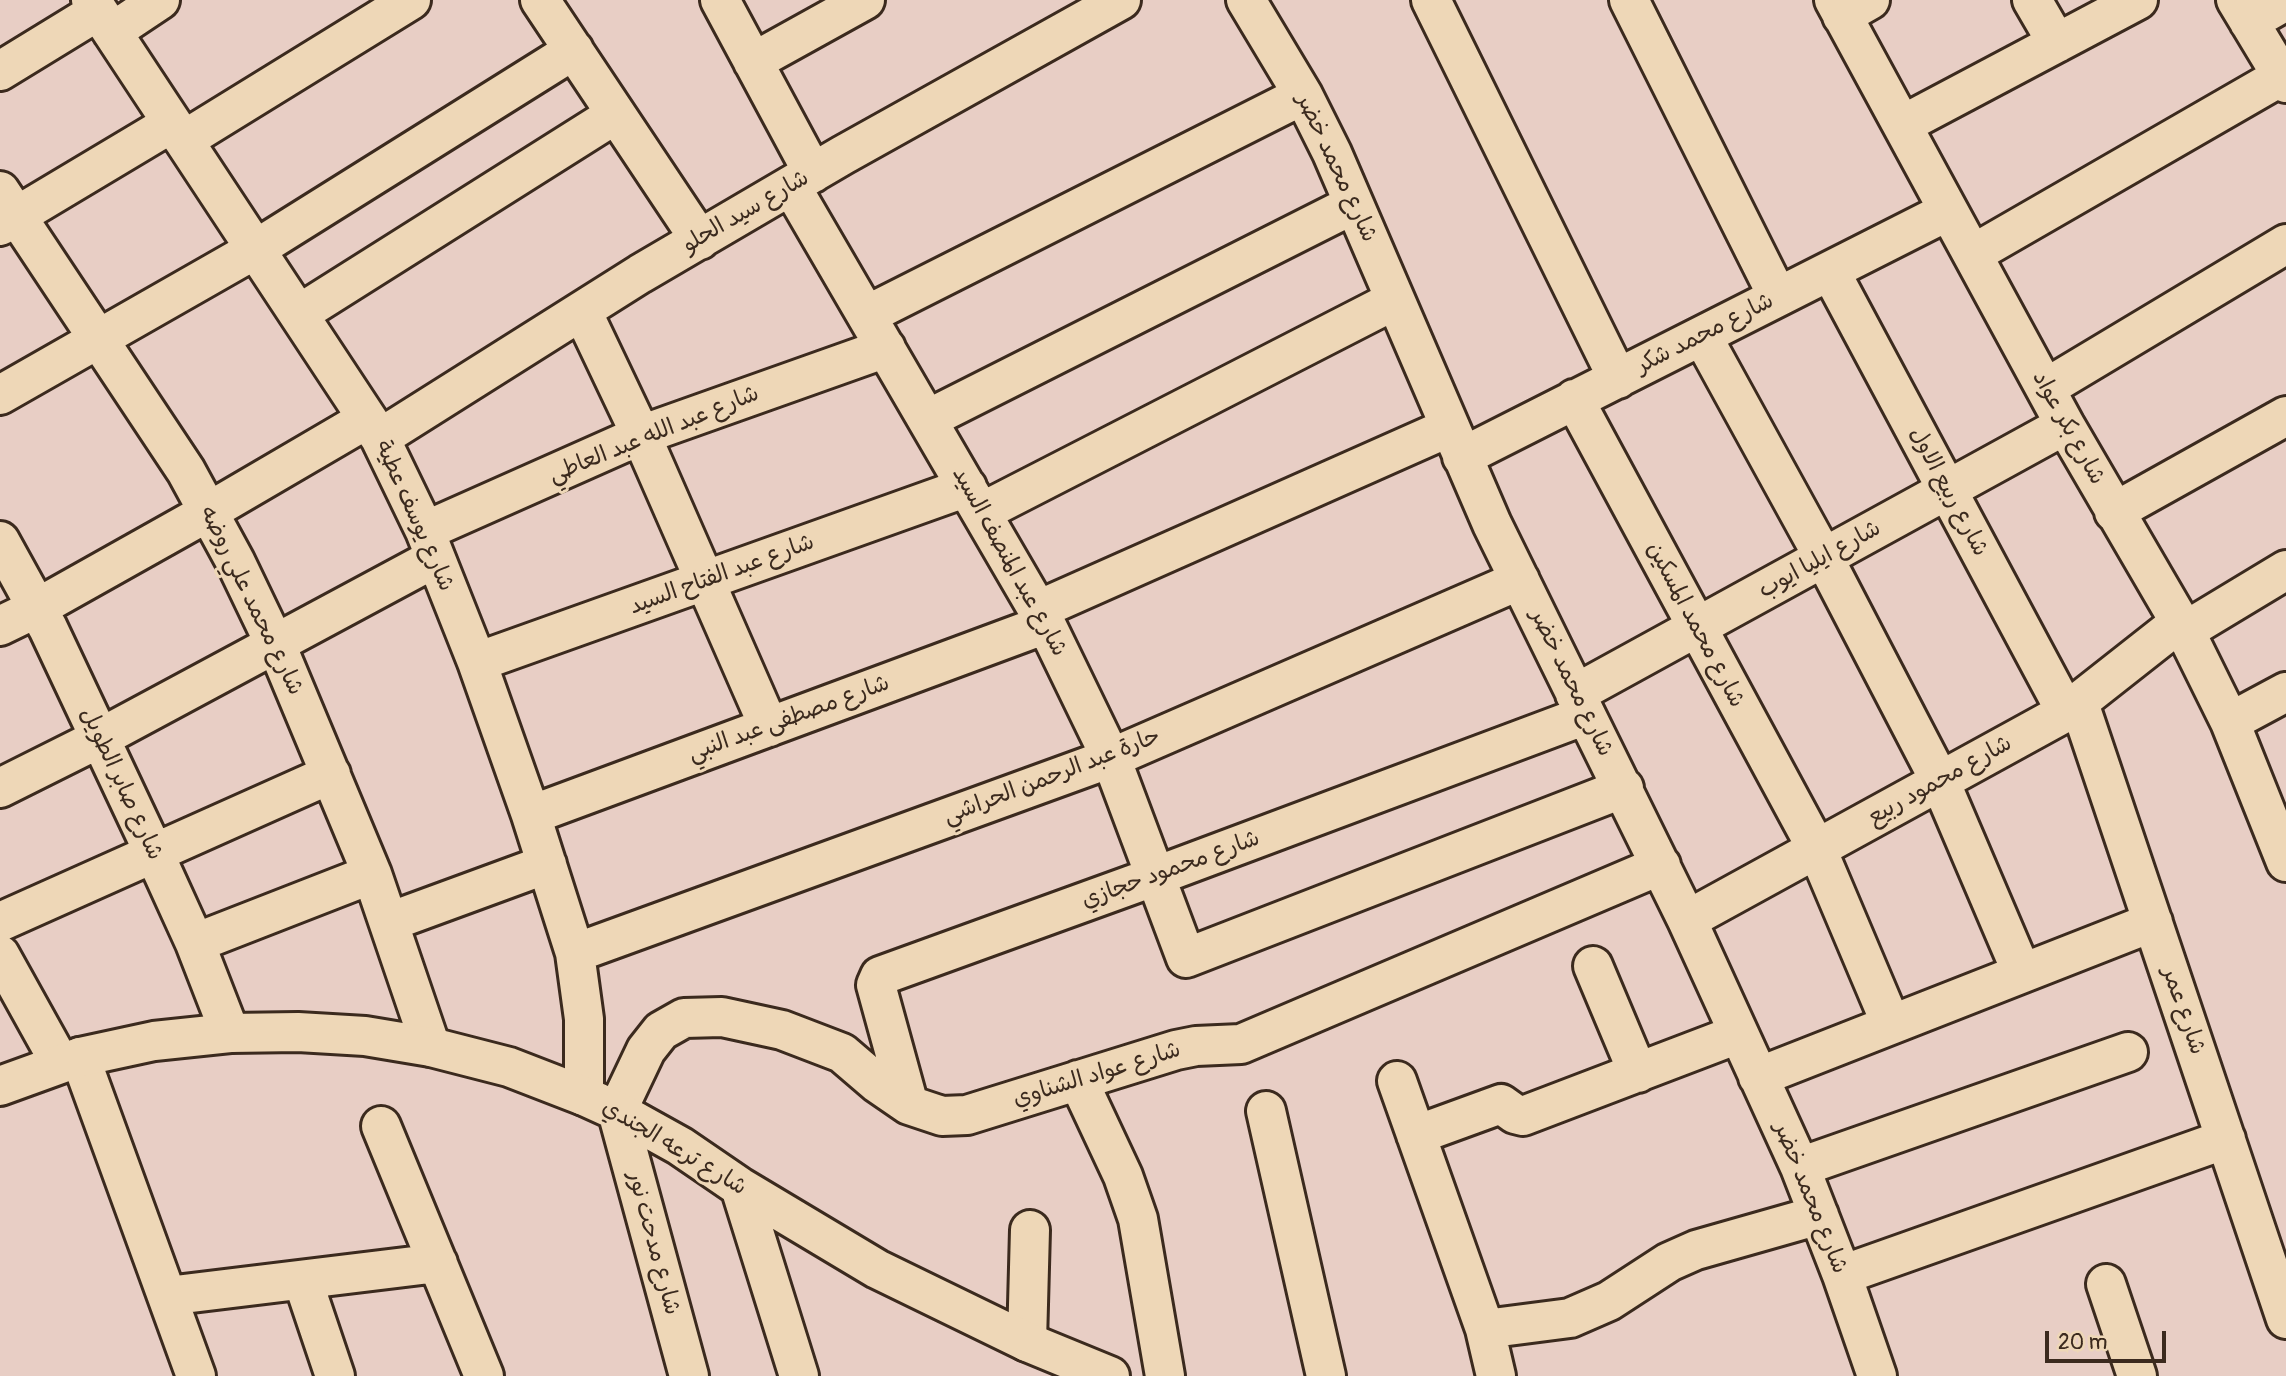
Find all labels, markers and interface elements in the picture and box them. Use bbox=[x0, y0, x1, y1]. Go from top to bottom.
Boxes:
street label: شارع محمد خضر bbox=[1289, 89, 1383, 247]
street label: شارع سيد الحلو bbox=[678, 165, 814, 259]
street label: شارع محمد شكر bbox=[1632, 287, 1778, 381]
street label: شارع بكر عواد bbox=[2025, 366, 2111, 490]
street label: شارع عبد الله عبد العاطي bbox=[545, 380, 763, 490]
street label: شارع ربيع الاول bbox=[1902, 423, 1994, 561]
street label: شارع يوسف عطية bbox=[368, 436, 460, 596]
street label: شارع عبد المنصف السيد bbox=[946, 463, 1072, 661]
street label: شارع محمد علي روضه bbox=[193, 502, 309, 700]
street label: شارع ايليا ايوب bbox=[1754, 515, 1886, 605]
street label: شارع عبد الفتاح السيد bbox=[626, 529, 818, 621]
street label: شارع محمد المسكين bbox=[1640, 538, 1750, 712]
street label: شارع محمد خضر bbox=[1523, 605, 1619, 761]
street label: شارع مصطفى عبد النبي bbox=[685, 670, 893, 768]
street label: شارع صابر الطويل bbox=[74, 703, 168, 865]
street label: حارة عبد الرحمن الحراشي bbox=[940, 723, 1164, 831]
street label: شارع محمود ربيع bbox=[1863, 730, 2017, 832]
street label: شارع محمود حجازي bbox=[1078, 825, 1264, 915]
street label: شارع عمر bbox=[2155, 963, 2211, 1059]
street label: شارع عواد الشناوي bbox=[1010, 1036, 1184, 1114]
street label: شارع ترعه الجندي bbox=[597, 1094, 751, 1202]
street label: شارع محمد خضر bbox=[1767, 1118, 1853, 1278]
street label: شارع مدحت نور bbox=[620, 1168, 686, 1318]
scale bar bbox=[2048, 1316, 2169, 1360]
text: 20 m bbox=[2058, 1329, 2107, 1356]

